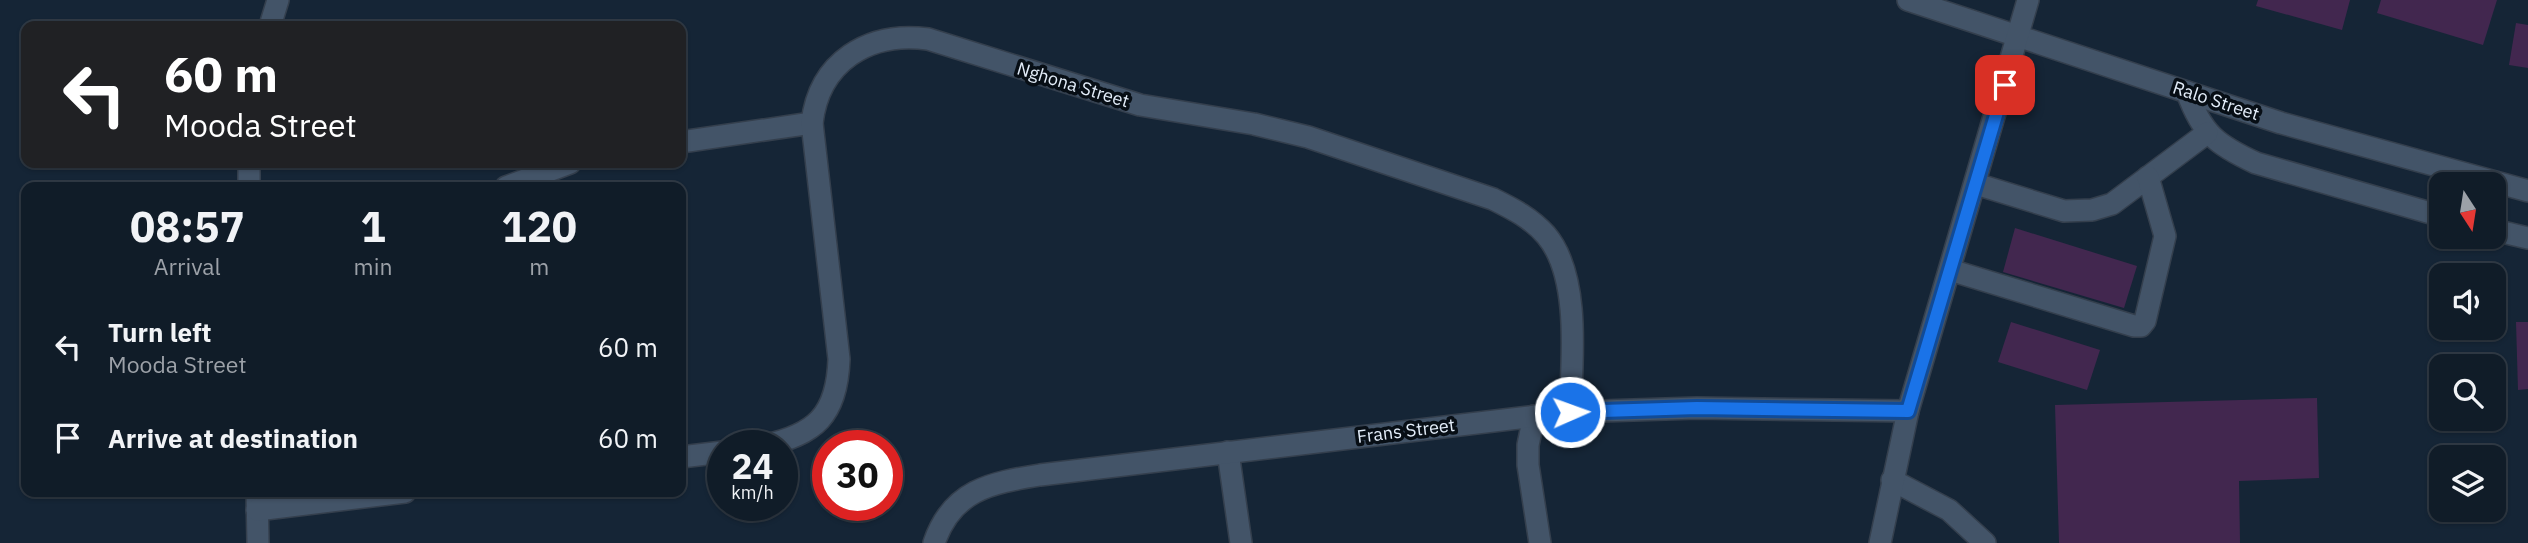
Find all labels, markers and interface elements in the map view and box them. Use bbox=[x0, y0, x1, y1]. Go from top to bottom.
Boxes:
text: 60 m bbox=[164, 42, 278, 105]
icon: left bbox=[49, 49, 140, 140]
pin bbox=[1975, 55, 2035, 115]
street label: Nghona Street bbox=[1014, 57, 1132, 112]
icon: arrive bbox=[1986, 66, 2024, 104]
street label: Ralo Street bbox=[2170, 76, 2262, 125]
text: Mooda Street bbox=[164, 104, 357, 146]
north arrow bbox=[2429, 172, 2506, 248]
map controls bbox=[2429, 172, 2506, 522]
text: 08:57 bbox=[130, 199, 245, 254]
text: 1 bbox=[360, 199, 386, 254]
text: 120 bbox=[501, 199, 577, 254]
text: Arrival bbox=[154, 251, 221, 281]
text: min bbox=[354, 251, 392, 281]
text: m bbox=[529, 251, 549, 281]
button: sound bbox=[2429, 263, 2506, 340]
text: Turn left bbox=[108, 315, 211, 349]
icon: left bbox=[49, 328, 87, 366]
text: 60 m bbox=[598, 330, 658, 364]
text: Mooda Street bbox=[108, 349, 247, 379]
button: search bbox=[2429, 354, 2506, 431]
position arrow bbox=[1533, 375, 1607, 449]
street label: Frans Street bbox=[1356, 413, 1456, 448]
icon: arrive bbox=[49, 419, 87, 457]
text: Arrive at destination bbox=[108, 421, 358, 455]
text: 60 m bbox=[598, 421, 658, 455]
speed limit sign: 30 bbox=[812, 430, 903, 521]
text: 24 bbox=[731, 443, 774, 489]
button: layers bbox=[2429, 445, 2506, 522]
text: km/h bbox=[731, 481, 774, 504]

